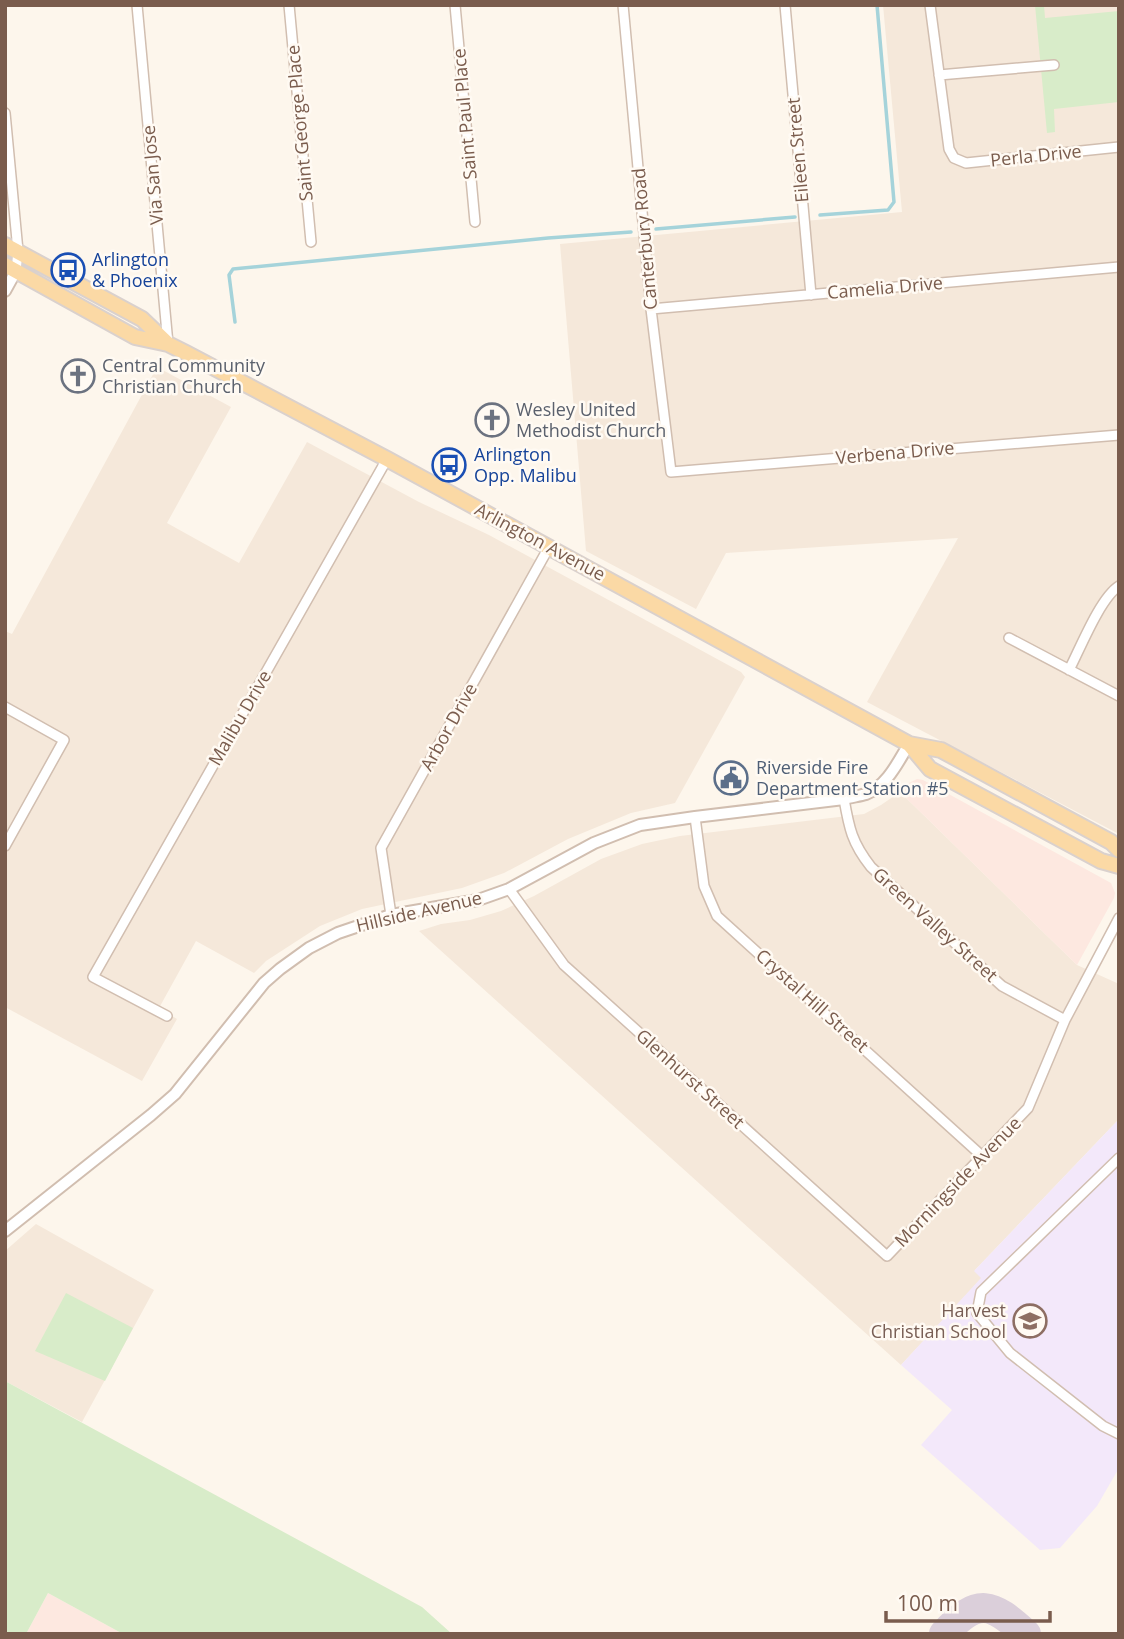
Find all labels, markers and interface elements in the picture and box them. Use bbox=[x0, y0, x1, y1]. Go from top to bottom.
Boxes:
street label: Saint George Place bbox=[280, 44, 318, 202]
street label: Saint Paul Place bbox=[446, 47, 482, 181]
street label: Eileen Street bbox=[780, 97, 814, 204]
street label: Via San Jose bbox=[136, 124, 168, 226]
street label: Perla Drive bbox=[989, 138, 1083, 172]
street label: Canterbury Road bbox=[626, 167, 662, 311]
place label: Arlington & Phoenix bbox=[92, 247, 178, 292]
bus stop icon: Arlington & Phoenix bbox=[49, 251, 87, 289]
street label: Camelia Drive bbox=[826, 270, 944, 304]
place label: Central Community Christian Church bbox=[102, 353, 266, 398]
church icon: Central Community Christian Church bbox=[59, 357, 97, 395]
place label: Wesley United Methodist Church bbox=[516, 397, 666, 442]
church icon: Wesley United Methodist Church bbox=[473, 401, 511, 439]
street label: Verbena Drive bbox=[835, 435, 955, 469]
place label: Arlington Opp. Malibu bbox=[474, 442, 577, 487]
bus stop icon: Arlington Opp. Malibu bbox=[430, 446, 468, 484]
street label: Arlington Avenue bbox=[471, 497, 610, 586]
street label: Malibu Drive bbox=[202, 666, 276, 769]
street label: Arbor Drive bbox=[414, 678, 482, 775]
place label: Riverside Fire Department Station #5 bbox=[756, 755, 949, 800]
public building icon: Riverside Fire Department Station #5 bbox=[712, 759, 750, 797]
street label: Green Valley Street bbox=[868, 862, 1003, 987]
street label: Hillside Avenue bbox=[353, 885, 484, 937]
street label: Crystal Hill Street bbox=[751, 943, 874, 1057]
street label: Glenhurst Street bbox=[631, 1023, 750, 1133]
street label: Morningside Avenue bbox=[889, 1111, 1026, 1252]
place label: Harvest Christian School bbox=[871, 1298, 1006, 1343]
school or university icon: Harvest Christian School bbox=[1011, 1302, 1049, 1340]
scale bar bbox=[886, 1580, 1050, 1624]
text: 100 m bbox=[897, 1589, 958, 1617]

